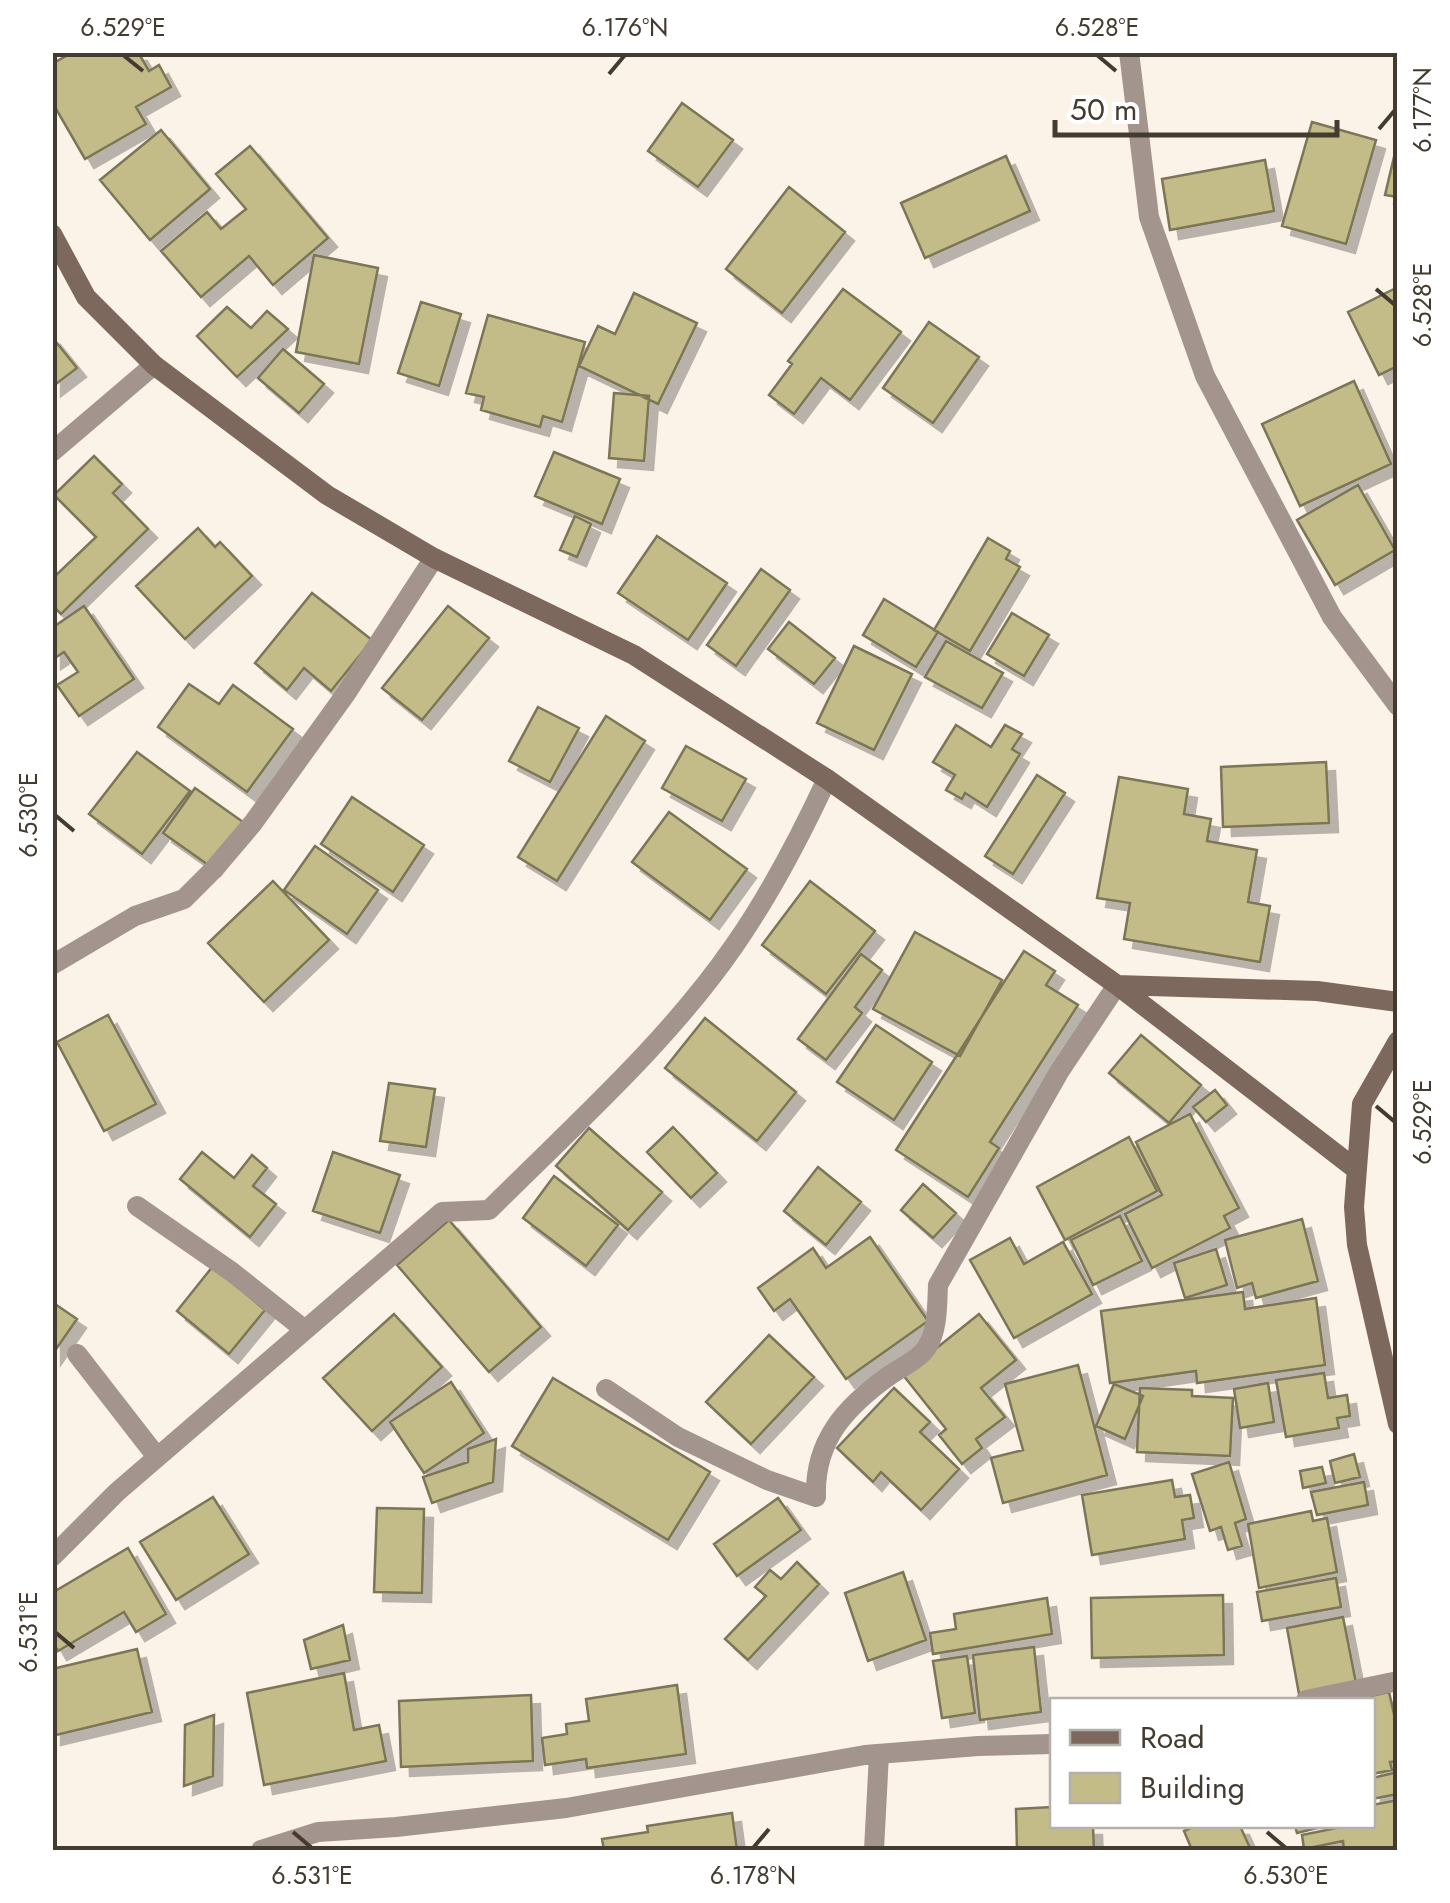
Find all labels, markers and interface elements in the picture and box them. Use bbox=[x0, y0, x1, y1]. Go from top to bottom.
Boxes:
text: 6.529°E bbox=[80, 9, 166, 45]
text: 6.176°N bbox=[581, 9, 669, 45]
text: 6.528°E bbox=[1055, 9, 1139, 45]
text: 6.177°N bbox=[1404, 67, 1440, 153]
scale bar bbox=[1055, 75, 1338, 137]
text: 50 m bbox=[1070, 88, 1137, 131]
text: 6.528°E bbox=[1404, 263, 1440, 347]
text: 6.530°E bbox=[10, 772, 46, 858]
text: 6.529°E bbox=[1404, 1079, 1440, 1165]
text: 6.531°E bbox=[10, 1591, 46, 1673]
legend bbox=[1050, 1698, 1375, 1828]
text: Road bbox=[1140, 1716, 1205, 1759]
text: Building bbox=[1140, 1766, 1245, 1809]
text: 6.531°E bbox=[271, 1857, 353, 1893]
text: 6.178°N bbox=[710, 1857, 796, 1893]
text: 6.530°E bbox=[1243, 1857, 1329, 1893]

